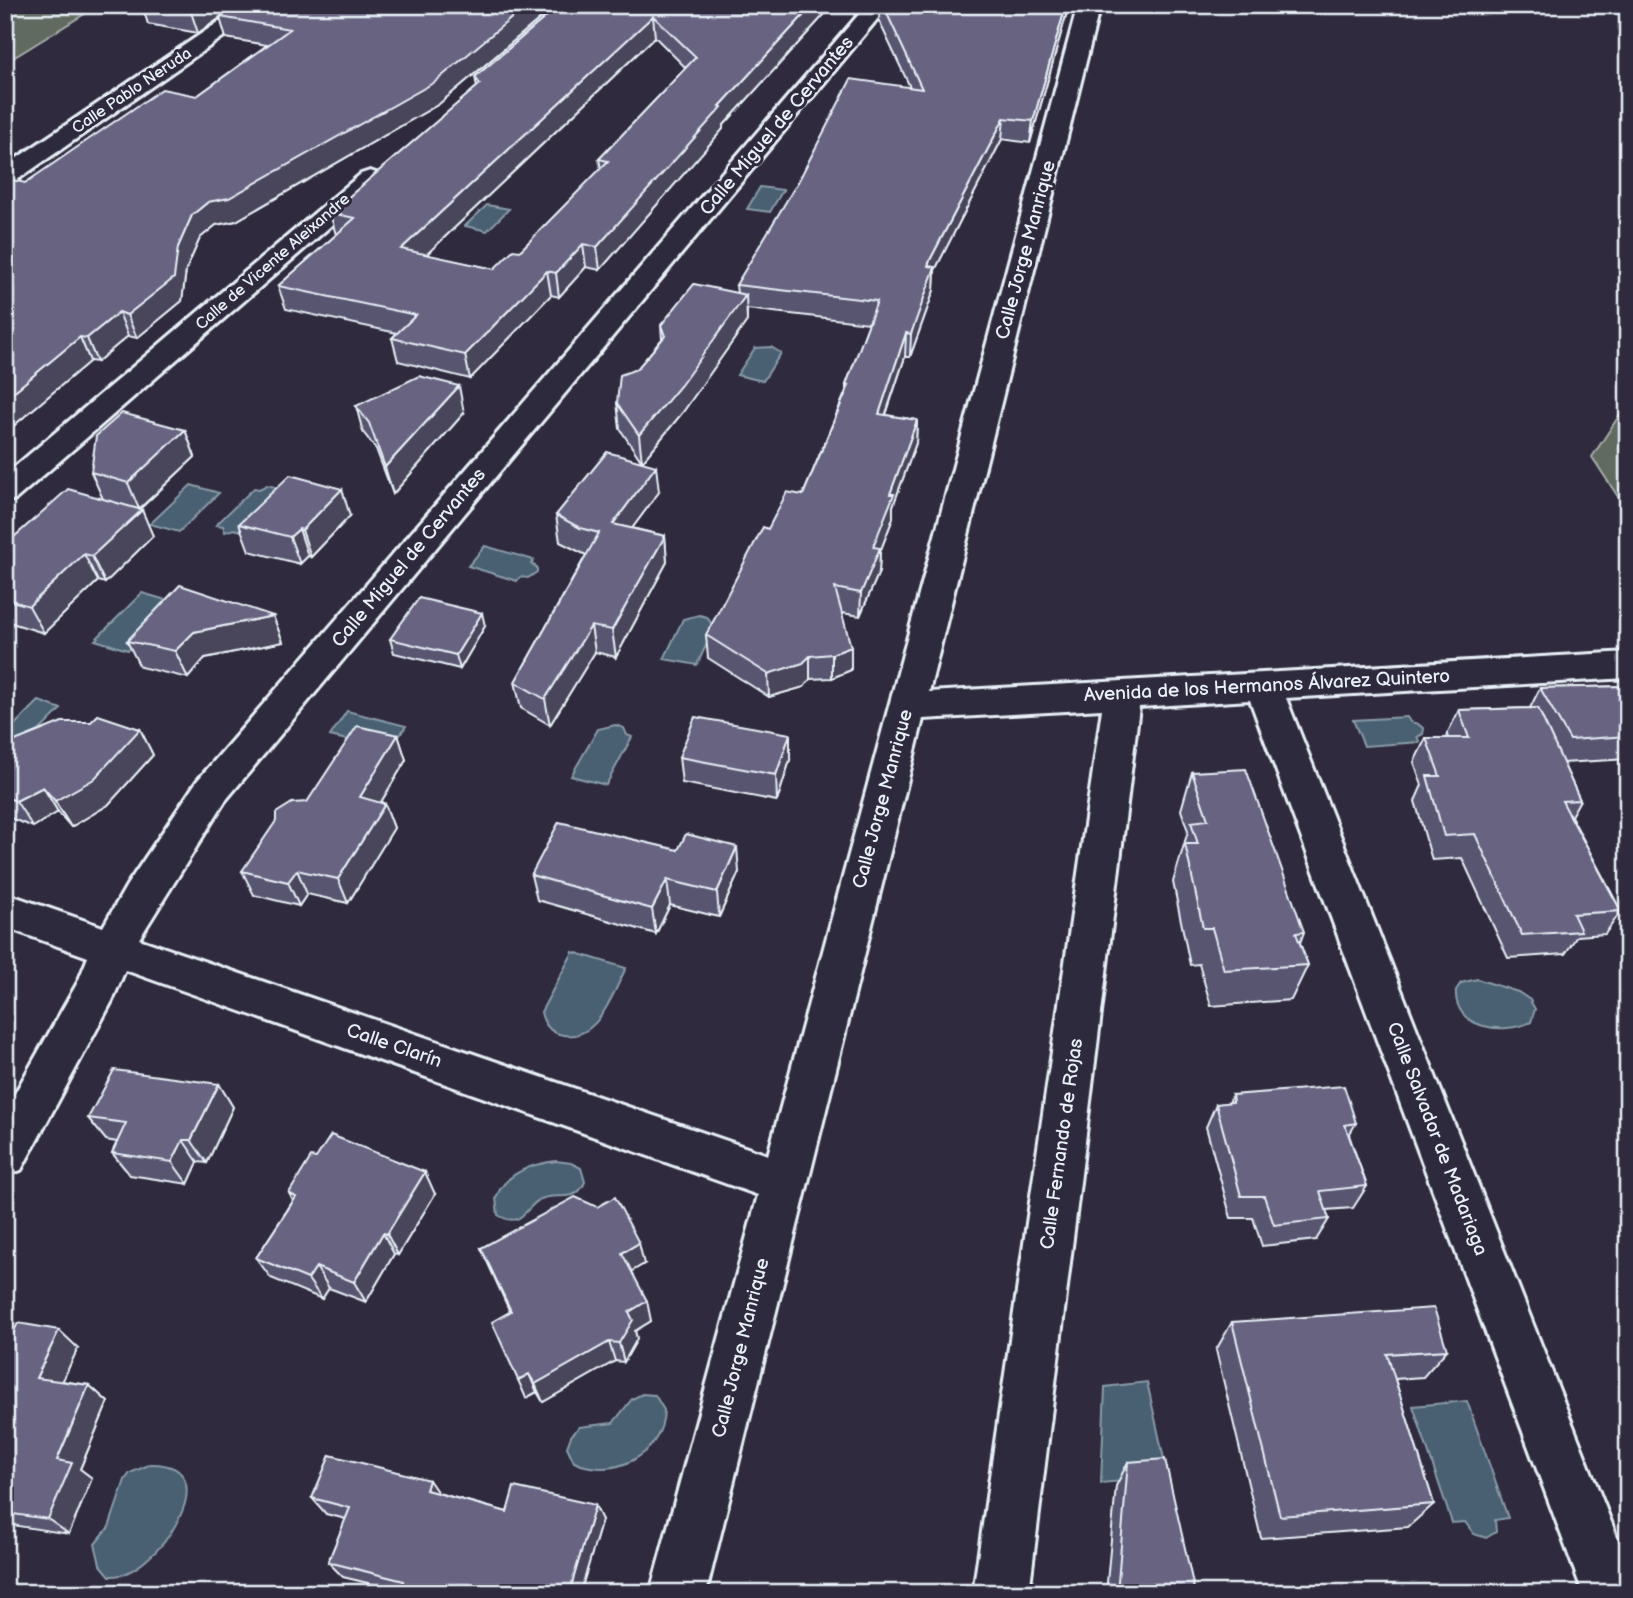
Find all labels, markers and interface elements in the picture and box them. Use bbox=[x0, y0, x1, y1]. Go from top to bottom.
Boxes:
street label: Calle Miguel de Cervantes bbox=[695, 32, 859, 220]
street label: Calle Pablo Neruda bbox=[69, 44, 195, 138]
street label: Calle Jorge Manrique bbox=[991, 158, 1061, 342]
street label: Calle de Vicente Aleixandre bbox=[192, 189, 354, 334]
street label: Calle Miguel de Cervantes bbox=[327, 464, 491, 652]
street label: Avenida de los Hermanos Álvarez Quintero bbox=[1083, 664, 1451, 707]
street label: Calle Jorge Manrique bbox=[848, 707, 918, 891]
street label: Calle Clarín bbox=[343, 1019, 445, 1073]
street label: Calle Salvador de Madariaga bbox=[1382, 1019, 1492, 1259]
street label: Calle Fernando de Rojas bbox=[1036, 1037, 1088, 1251]
street label: Calle Jorge Manrique bbox=[708, 1256, 774, 1440]

